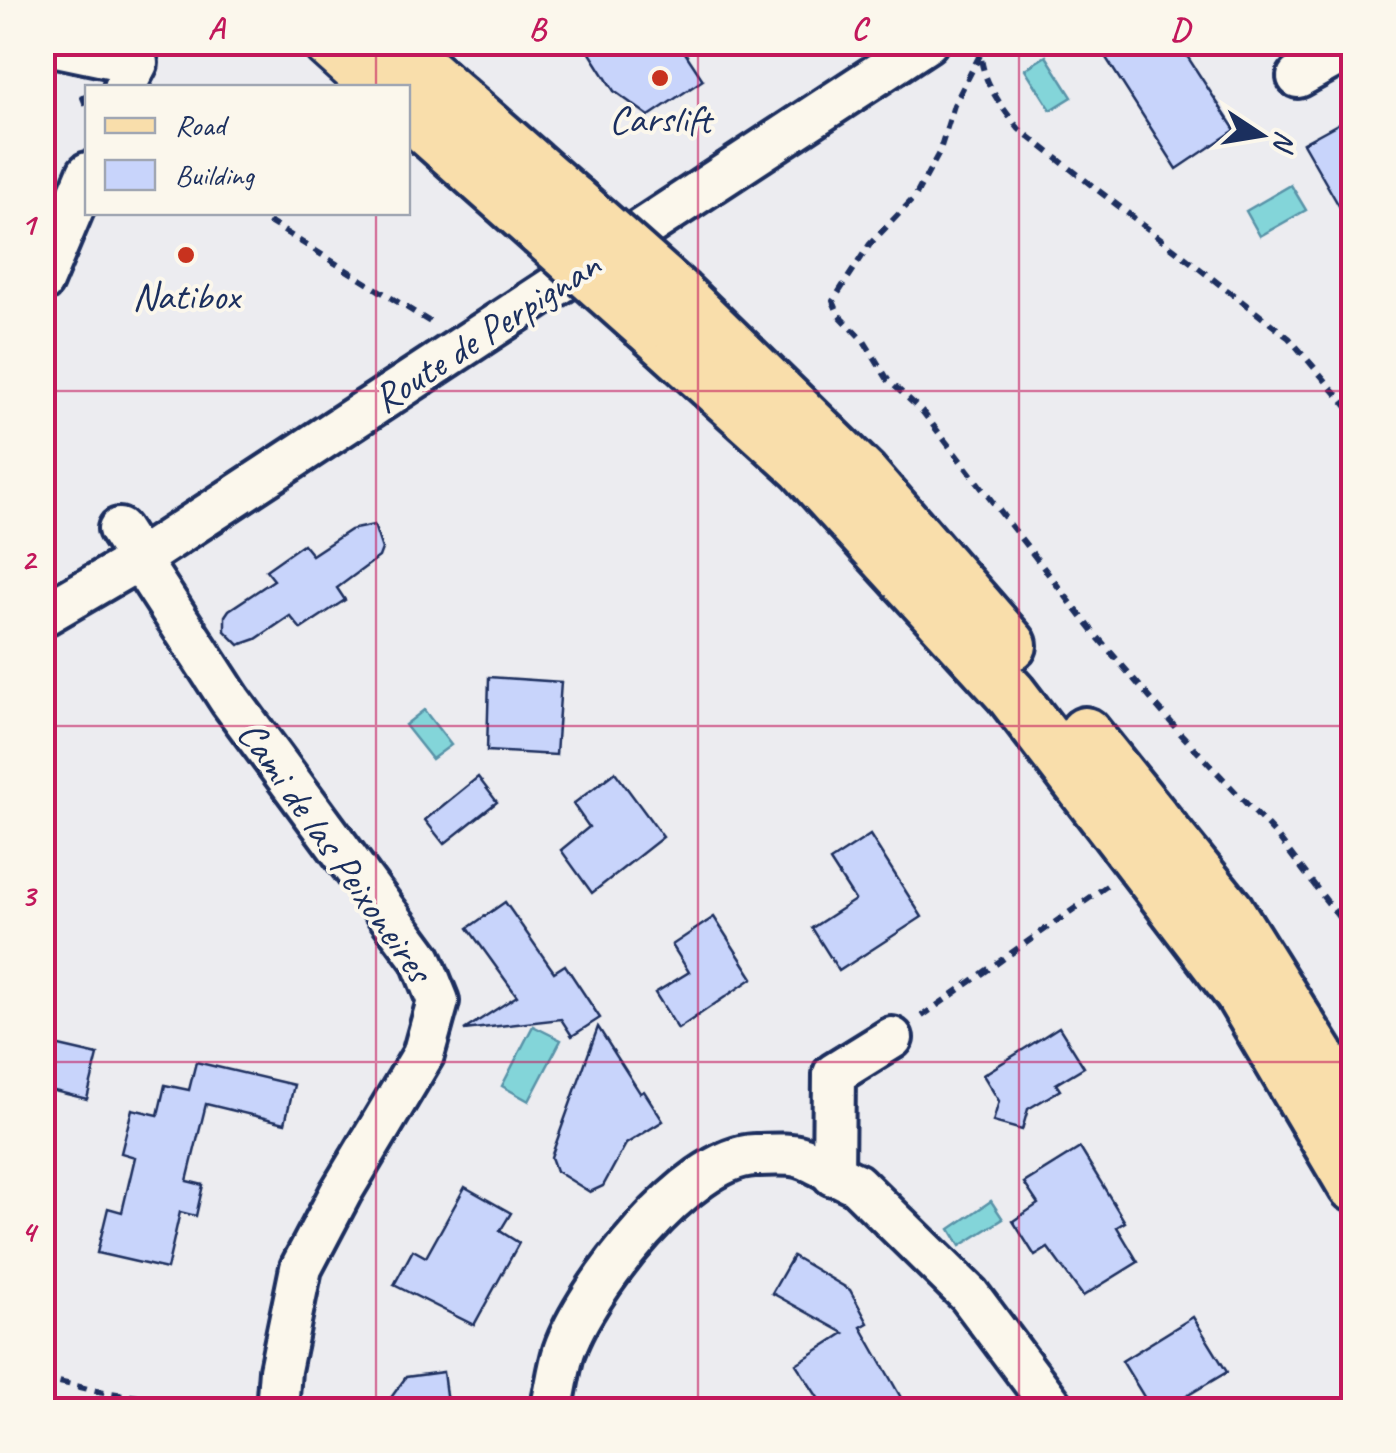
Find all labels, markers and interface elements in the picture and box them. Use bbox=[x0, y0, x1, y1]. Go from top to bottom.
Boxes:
text: A bbox=[208, 8, 227, 49]
text: B bbox=[529, 8, 548, 49]
text: C bbox=[851, 8, 871, 49]
text: D bbox=[1171, 8, 1193, 49]
marker: Carslift bbox=[649, 67, 671, 89]
legend bbox=[85, 85, 410, 215]
north arrow bbox=[1211, 85, 1311, 185]
place label: Carslift bbox=[609, 94, 715, 144]
text: Road bbox=[175, 106, 229, 144]
text: N bbox=[1265, 128, 1304, 157]
text: Building bbox=[175, 156, 255, 194]
text: 1 bbox=[21, 203, 39, 244]
street label: Route de Perpignan bbox=[364, 239, 610, 424]
marker: Natibox bbox=[175, 244, 197, 266]
place label: Natibox bbox=[132, 271, 243, 321]
text: 2 bbox=[21, 539, 38, 580]
street label: Cami de las Peixoneires bbox=[226, 711, 446, 995]
text: 3 bbox=[21, 875, 38, 916]
text: 4 bbox=[21, 1211, 39, 1252]

